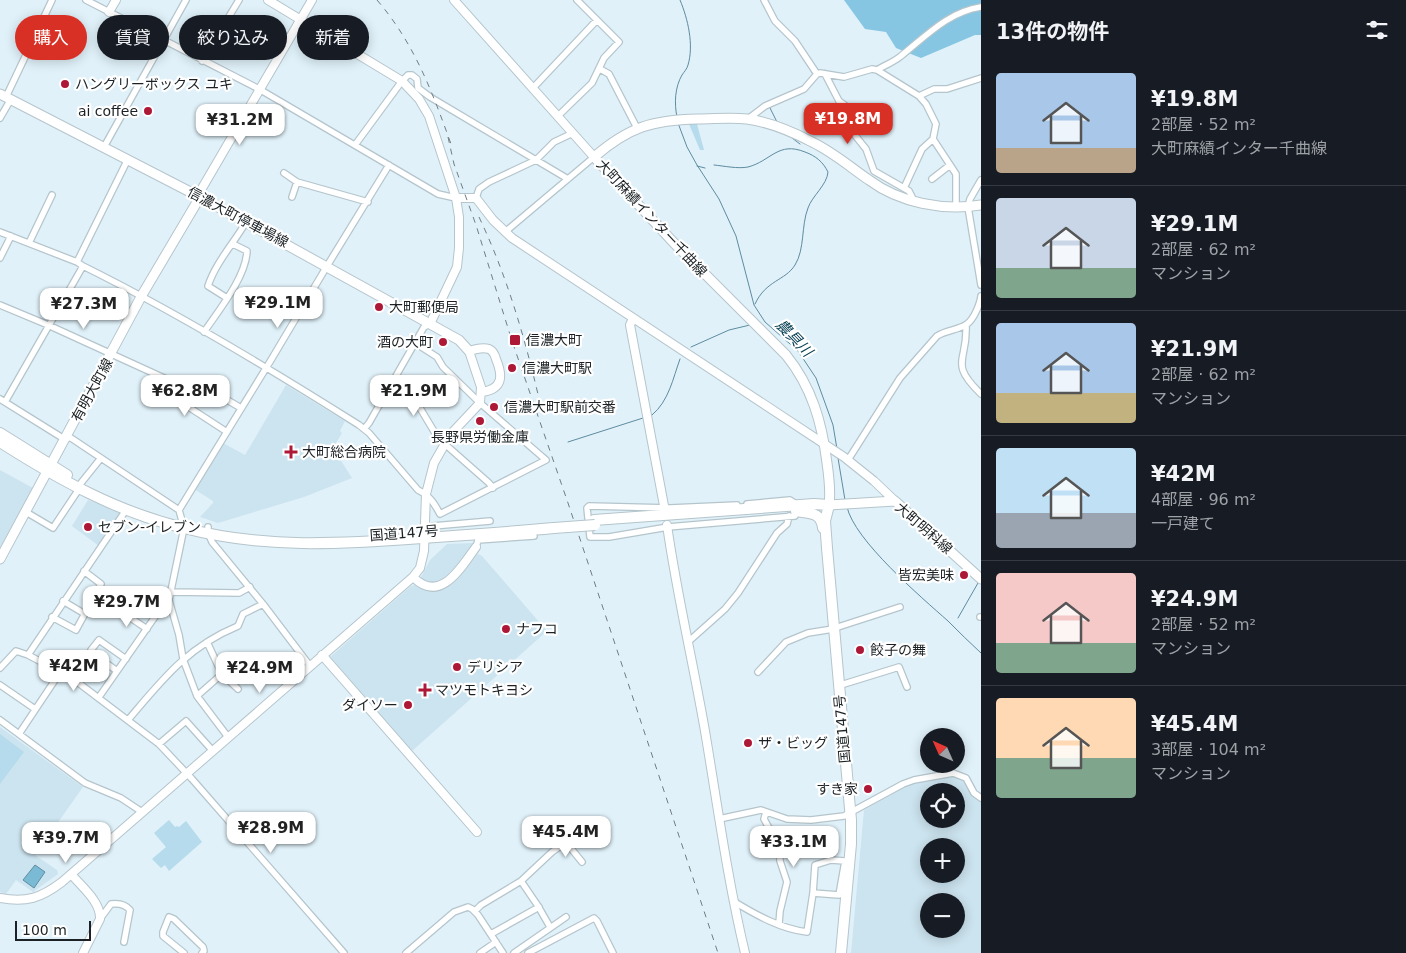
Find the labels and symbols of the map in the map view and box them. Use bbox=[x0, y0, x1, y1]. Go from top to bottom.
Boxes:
place label: ハングリーボックス ユキ bbox=[75, 76, 233, 92]
marker: ハングリーボックス ユキ bbox=[59, 78, 71, 90]
pin: ¥19.8M bbox=[807, 102, 889, 145]
place label: ai coffee bbox=[78, 103, 138, 119]
pin: ¥31.2M bbox=[199, 104, 281, 146]
marker: ai coffee bbox=[142, 105, 154, 117]
street label: 大町麻績インター千曲線 bbox=[594, 156, 710, 280]
street label: 信濃大町停車場線 bbox=[185, 184, 291, 250]
pin: ¥29.1M bbox=[237, 286, 319, 329]
pin: ¥27.3M bbox=[43, 288, 125, 330]
place label: 大町郵便局 bbox=[389, 299, 459, 315]
marker: 大町郵便局 bbox=[373, 301, 385, 313]
water label: 農具川 bbox=[772, 316, 817, 362]
place label: 信濃大町 bbox=[526, 332, 582, 348]
marker: 信濃大町 bbox=[508, 333, 522, 347]
place label: 酒の大町 bbox=[377, 334, 433, 350]
marker: 酒の大町 bbox=[437, 336, 449, 348]
street label: 有明大町線 bbox=[68, 356, 116, 424]
place label: 信濃大町駅 bbox=[522, 360, 592, 376]
marker: 信濃大町駅 bbox=[506, 362, 518, 374]
pin: ¥62.8M bbox=[144, 374, 226, 417]
pin: ¥21.9M bbox=[373, 374, 455, 417]
place label: 信濃大町駅前交番 bbox=[504, 399, 616, 415]
marker: 信濃大町駅前交番 bbox=[488, 401, 500, 413]
marker: 長野県労働金庫 bbox=[474, 415, 486, 427]
place label: 長野県労働金庫 bbox=[431, 429, 529, 445]
place label: 大町総合病院 bbox=[302, 444, 386, 460]
marker: 大町総合病院 bbox=[284, 445, 298, 459]
street label: 大町明科線 bbox=[892, 499, 956, 557]
place label: セブン-イレブン bbox=[98, 519, 201, 535]
marker: セブン-イレブン bbox=[82, 521, 94, 533]
street label: 国道147号 bbox=[369, 523, 439, 543]
place label: 皆宏美味 bbox=[898, 567, 954, 583]
marker: 皆宏美味 bbox=[958, 569, 970, 581]
pin: ¥29.7M bbox=[86, 586, 168, 628]
place label: ナフコ bbox=[516, 621, 558, 637]
marker: ナフコ bbox=[500, 623, 512, 635]
place label: 餃子の舞 bbox=[870, 642, 926, 658]
marker: 餃子の舞 bbox=[854, 644, 866, 656]
pin: ¥42M bbox=[44, 650, 104, 692]
pin: ¥24.9M bbox=[219, 652, 301, 694]
place label: デリシア bbox=[467, 659, 523, 675]
marker: デリシア bbox=[451, 661, 463, 673]
place label: マツモトキヨシ bbox=[435, 682, 533, 698]
marker: マツモトキヨシ bbox=[419, 684, 431, 696]
street label: 国道147号 bbox=[831, 694, 853, 764]
place label: ダイソー bbox=[342, 697, 398, 713]
marker: ダイソー bbox=[402, 699, 414, 711]
north arrow bbox=[920, 728, 965, 772]
place label: ザ・ビッグ bbox=[758, 735, 828, 751]
marker: ザ・ビッグ bbox=[742, 737, 754, 749]
place label: すき家 bbox=[816, 781, 858, 797]
marker: すき家 bbox=[862, 783, 874, 795]
pin: ¥28.9M bbox=[230, 812, 312, 854]
pin: ¥45.4M bbox=[525, 816, 607, 858]
pin: ¥39.7M bbox=[25, 822, 107, 864]
pin: ¥33.1M bbox=[753, 826, 835, 868]
scale bar bbox=[15, 918, 91, 941]

